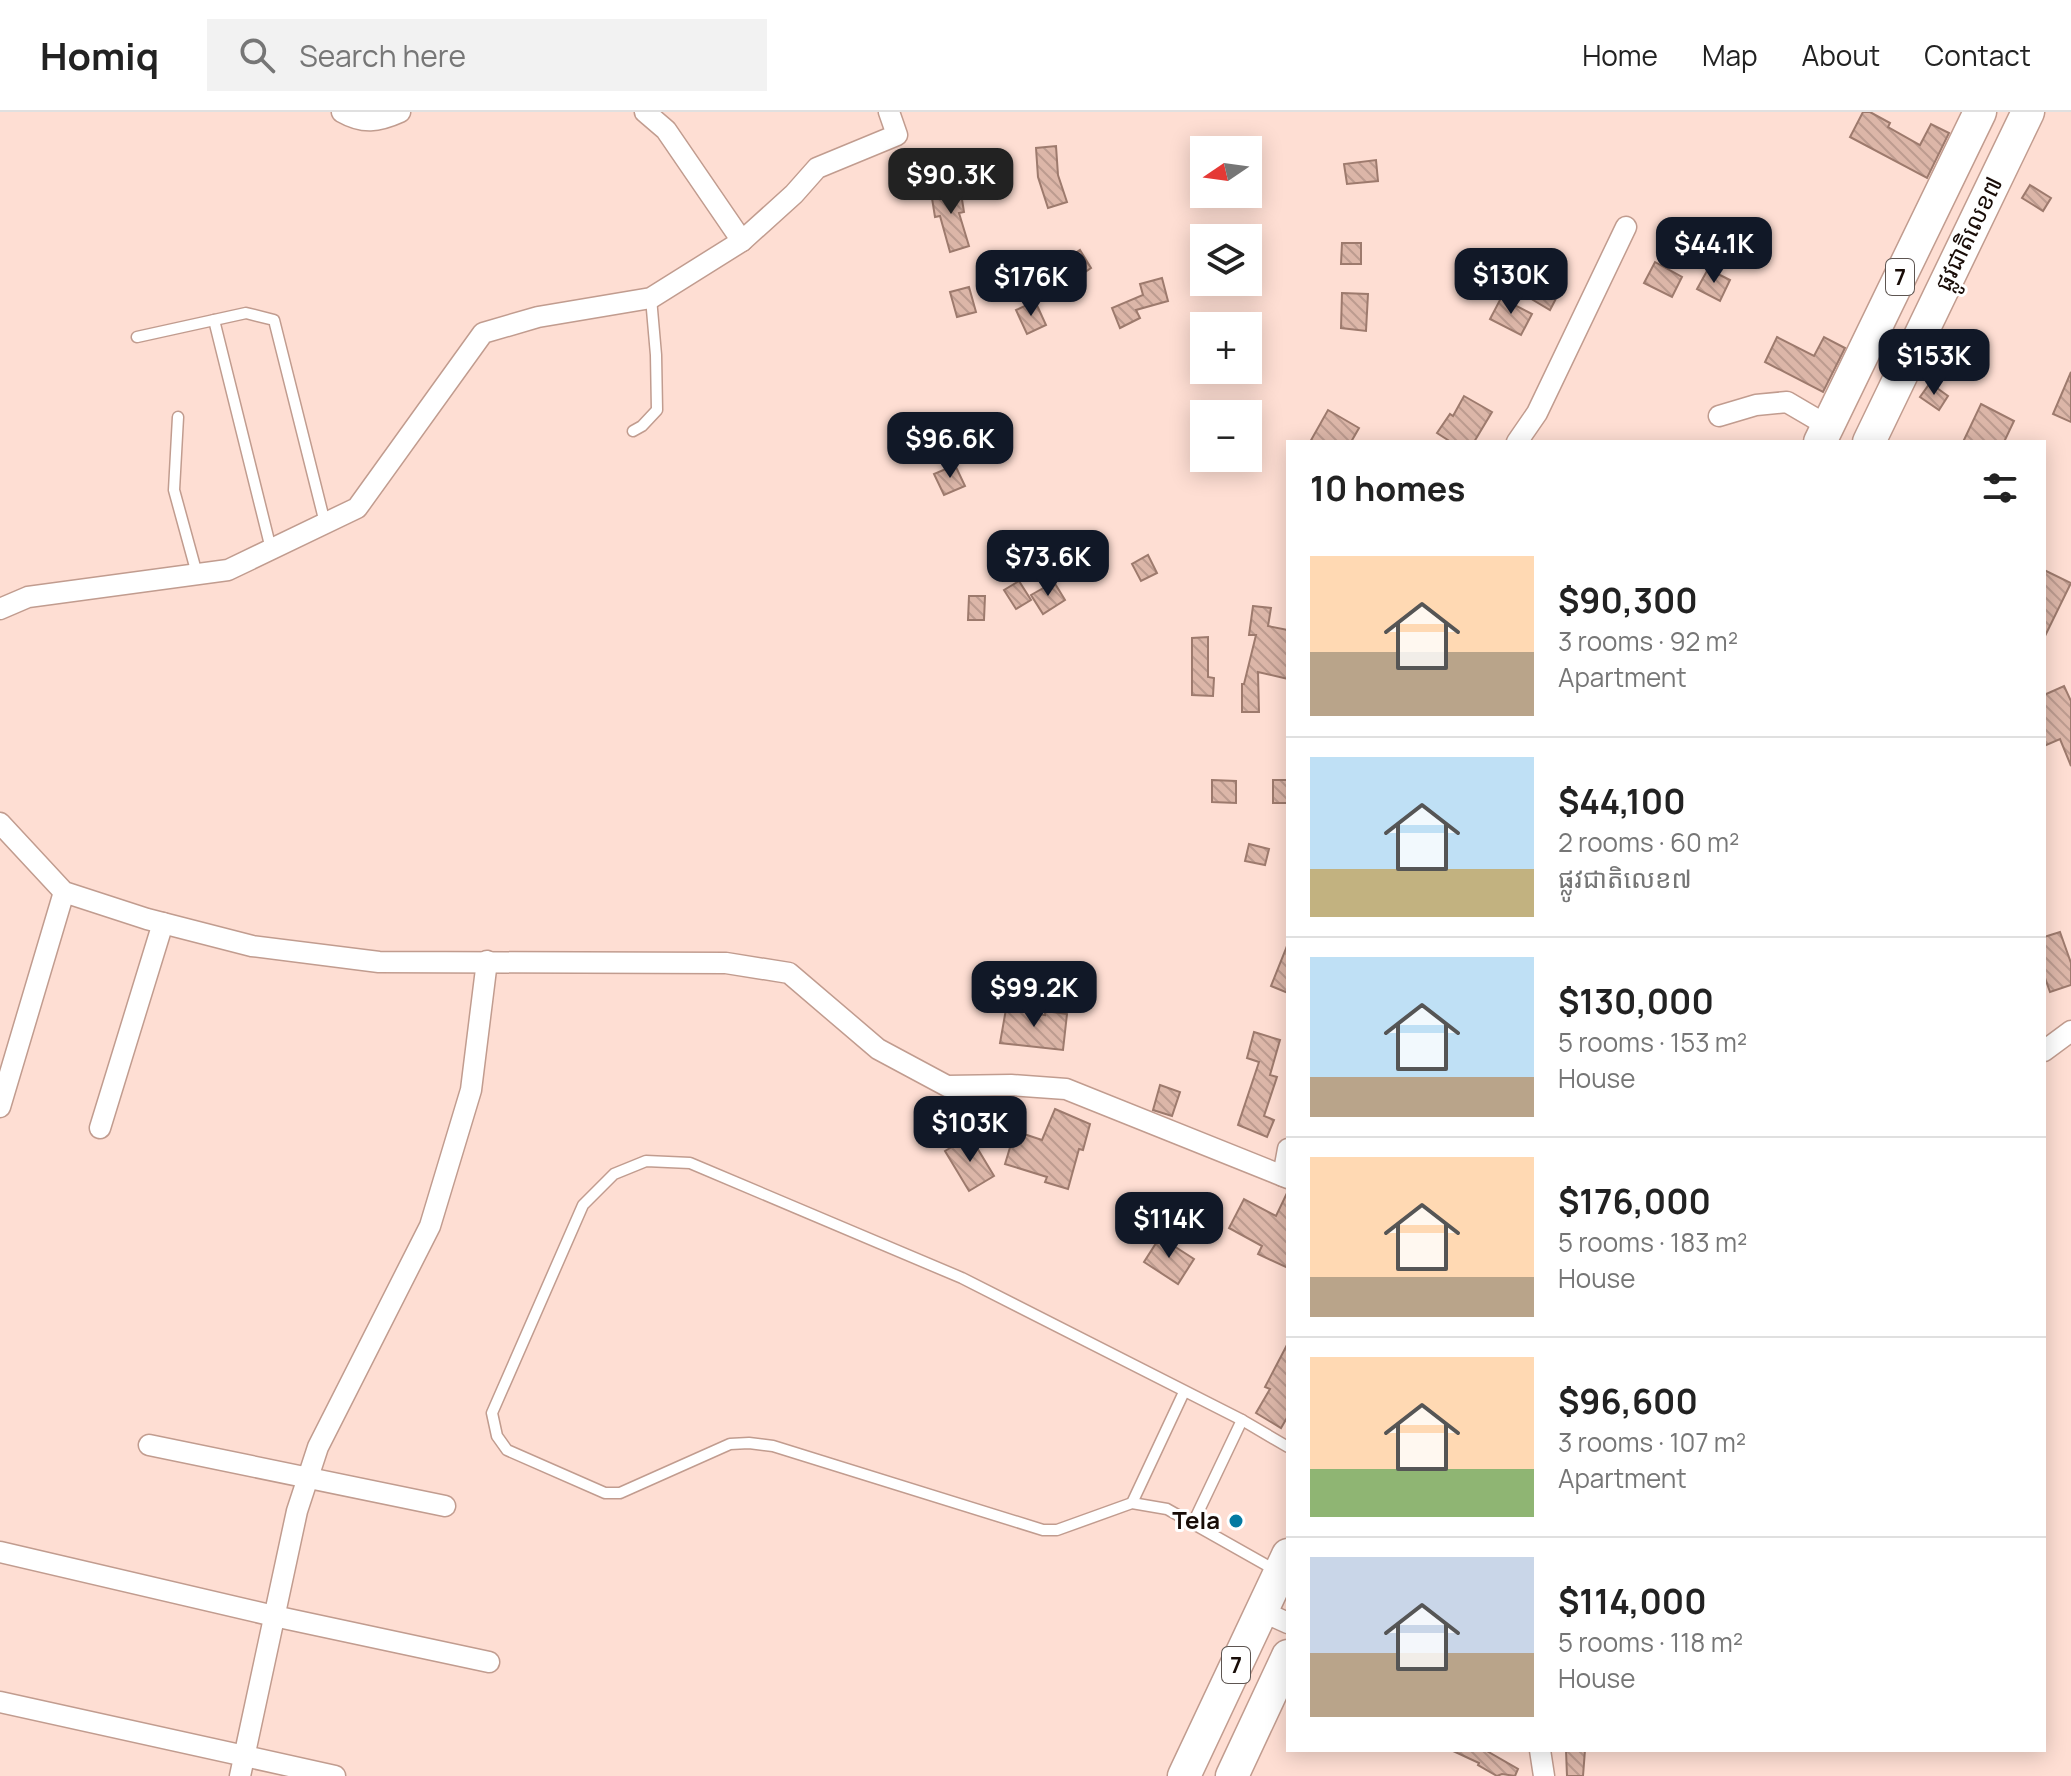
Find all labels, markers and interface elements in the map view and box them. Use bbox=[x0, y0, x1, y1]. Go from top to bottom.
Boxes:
search box bbox=[207, 19, 767, 91]
text: Homiq bbox=[40, 29, 159, 81]
icon: search bbox=[235, 33, 279, 77]
text: Search here bbox=[299, 35, 466, 76]
text: Home bbox=[1582, 36, 1658, 74]
text: Map bbox=[1702, 36, 1758, 74]
text: About bbox=[1802, 36, 1880, 74]
text: Contact bbox=[1924, 36, 2031, 74]
north arrow bbox=[1190, 136, 1262, 208]
map controls bbox=[1190, 136, 1262, 472]
pin: $90.3K bbox=[886, 148, 1016, 216]
text: $90.3K bbox=[906, 156, 996, 192]
street label: ផ្លូវជាតិលេខ៧ bbox=[1926, 171, 2016, 299]
pin: $44.1K bbox=[1649, 217, 1779, 285]
button: layers bbox=[1190, 224, 1262, 296]
text: $44.1K bbox=[1674, 225, 1754, 261]
pin: $130K bbox=[1455, 248, 1567, 316]
pin: $176K bbox=[975, 250, 1087, 318]
text: $130K bbox=[1473, 256, 1549, 292]
text: $176K bbox=[994, 258, 1068, 294]
road number: 7 bbox=[1886, 259, 1914, 295]
button: + bbox=[1190, 312, 1262, 384]
pin: $153K bbox=[1878, 329, 1990, 397]
text: $153K bbox=[1897, 337, 1971, 373]
button: − bbox=[1190, 400, 1262, 472]
pin: $96.6K bbox=[885, 412, 1015, 480]
text: $96.6K bbox=[905, 420, 995, 456]
text: 10 homes bbox=[1310, 465, 1466, 511]
icon: filters bbox=[1978, 466, 2022, 510]
pin: $73.6K bbox=[983, 530, 1113, 598]
text: $73.6K bbox=[1005, 538, 1091, 574]
text: $90,300 bbox=[1558, 577, 1698, 623]
icon: home bbox=[1374, 588, 1470, 684]
text: 3 rooms · 92 m² bbox=[1558, 623, 1738, 659]
text: Apartment bbox=[1558, 659, 1687, 695]
text: $44,100 bbox=[1558, 778, 1686, 824]
icon: home bbox=[1374, 789, 1470, 885]
text: 2 rooms · 60 m² bbox=[1558, 824, 1740, 860]
text: ផ្លូវជាតិលេខ៧ bbox=[1558, 860, 1692, 896]
pin: $99.2K bbox=[969, 961, 1099, 1029]
text: $99.2K bbox=[990, 969, 1078, 1005]
text: $130,000 bbox=[1558, 978, 1714, 1024]
icon: home bbox=[1374, 989, 1470, 1085]
text: 5 rooms · 153 m² bbox=[1558, 1024, 1747, 1060]
text: House bbox=[1558, 1060, 1635, 1096]
pin: $103K bbox=[914, 1096, 1026, 1164]
text: $103K bbox=[932, 1104, 1008, 1140]
text: $176,000 bbox=[1558, 1178, 1711, 1224]
icon: home bbox=[1374, 1189, 1470, 1285]
pin: $114K bbox=[1113, 1192, 1225, 1260]
text: $114K bbox=[1133, 1200, 1205, 1236]
text: 5 rooms · 183 m² bbox=[1558, 1224, 1747, 1260]
text: House bbox=[1558, 1260, 1635, 1296]
text: $96,600 bbox=[1558, 1378, 1698, 1424]
icon: home bbox=[1374, 1389, 1470, 1485]
text: 3 rooms · 107 m² bbox=[1558, 1424, 1746, 1460]
text: Apartment bbox=[1558, 1460, 1687, 1496]
place label: Tela bbox=[1172, 1503, 1220, 1536]
marker: Tela bbox=[1227, 1512, 1245, 1530]
text: $114,000 bbox=[1558, 1578, 1707, 1624]
icon: home bbox=[1374, 1589, 1470, 1685]
text: 5 rooms · 118 m² bbox=[1558, 1624, 1743, 1660]
road number: 7 bbox=[1222, 1647, 1250, 1683]
text: House bbox=[1558, 1660, 1635, 1696]

